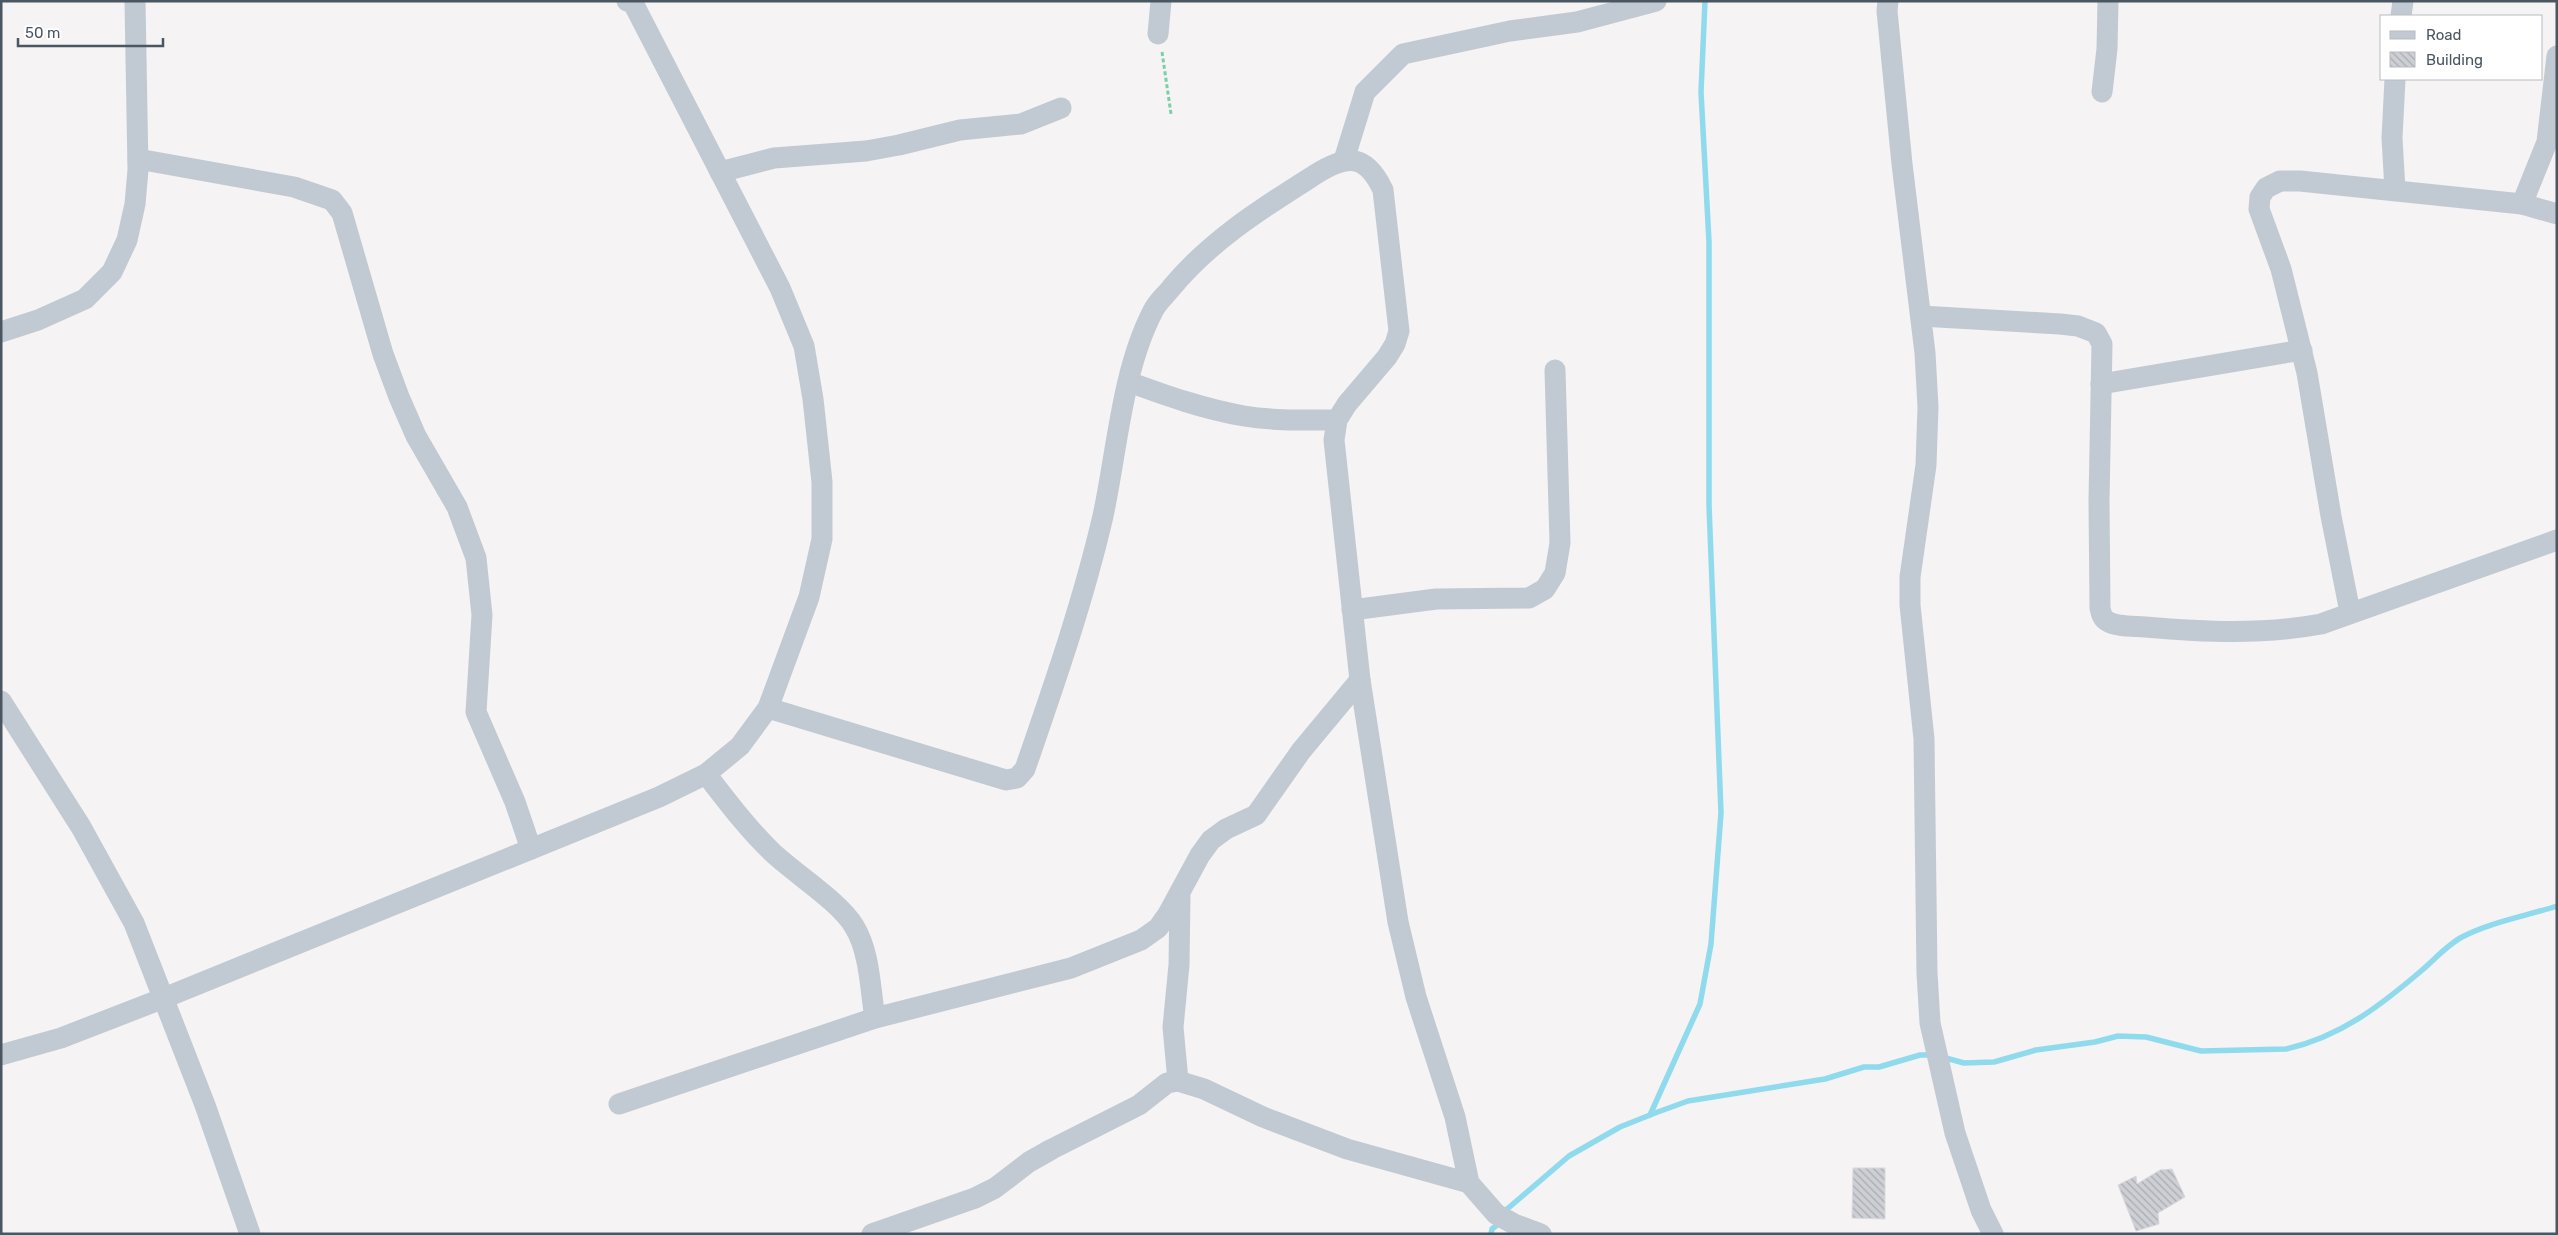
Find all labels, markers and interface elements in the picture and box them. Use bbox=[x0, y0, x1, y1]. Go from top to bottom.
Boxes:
scale bar bbox=[18, 15, 162, 47]
legend bbox=[2380, 15, 2543, 80]
text: 50 m bbox=[25, 24, 60, 42]
text: Road bbox=[2426, 26, 2462, 44]
text: Building bbox=[2426, 51, 2483, 69]

